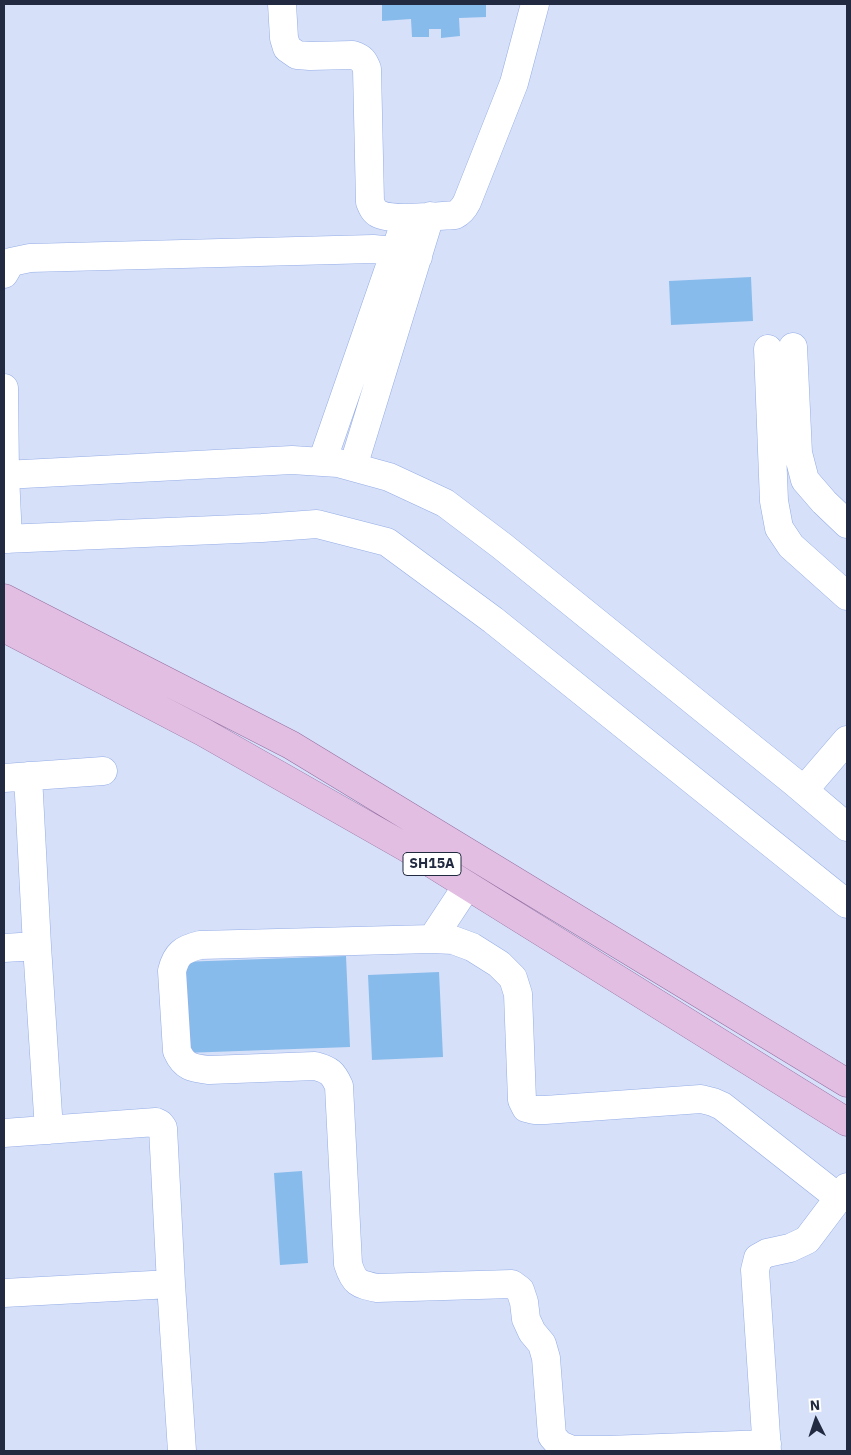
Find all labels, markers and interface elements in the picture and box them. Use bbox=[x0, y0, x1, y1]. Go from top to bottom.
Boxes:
road number: SH15A bbox=[403, 852, 461, 876]
north arrow bbox=[791, 1395, 841, 1445]
text: N bbox=[809, 1396, 821, 1414]

